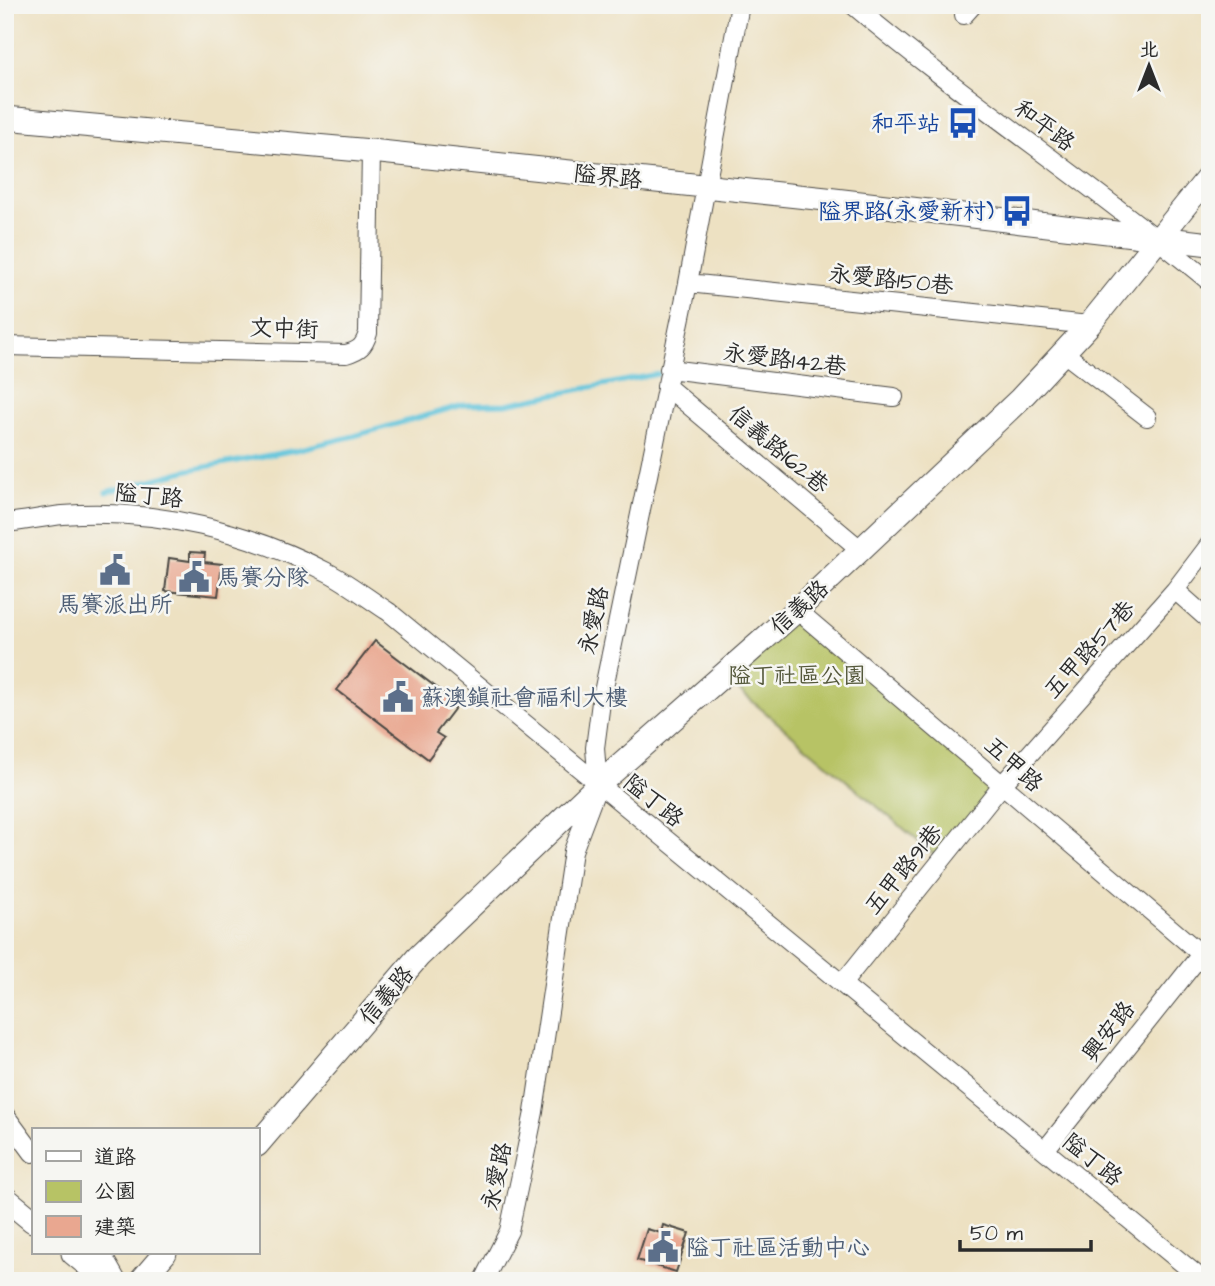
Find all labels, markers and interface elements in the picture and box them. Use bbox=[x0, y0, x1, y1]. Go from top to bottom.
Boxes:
north arrow bbox=[1114, 32, 1184, 102]
text: 北 bbox=[1139, 37, 1159, 64]
street label: 和平路 bbox=[1007, 92, 1082, 159]
bus stop icon: 和平站 bbox=[946, 106, 980, 140]
place label: 和平站 bbox=[871, 108, 940, 140]
street label: 隘界路 bbox=[572, 157, 644, 197]
bus stop icon: 隘界路(永愛新村) bbox=[1000, 194, 1034, 228]
place label: 隘界路(永愛新村) bbox=[818, 196, 994, 228]
street label: 永愛路150巷 bbox=[827, 258, 956, 303]
street label: 文中街 bbox=[249, 312, 319, 346]
street label: 永愛路142巷 bbox=[722, 337, 849, 384]
street label: 信義路162巷 bbox=[721, 398, 836, 502]
street label: 隘丁路 bbox=[113, 476, 185, 516]
public building icon: 馬賽派出所 bbox=[98, 553, 132, 587]
public building icon: 馬賽分隊 bbox=[177, 560, 211, 594]
place label: 馬賽分隊 bbox=[217, 562, 309, 594]
street label: 信義路 bbox=[763, 573, 836, 643]
street label: 永愛路 bbox=[571, 583, 617, 657]
place label: 馬賽派出所 bbox=[58, 589, 173, 621]
street label: 五甲路57巷 bbox=[1037, 593, 1143, 706]
park label: 隘丁社區公園 bbox=[728, 660, 866, 692]
public building icon: 蘇澳鎮社會福利大樓 bbox=[381, 680, 415, 714]
place label: 蘇澳鎮社會福利大樓 bbox=[421, 682, 628, 714]
street label: 五甲路 bbox=[977, 730, 1050, 800]
street label: 隘丁路 bbox=[616, 767, 690, 835]
street label: 五甲路91巷 bbox=[857, 817, 951, 922]
street label: 信義路 bbox=[352, 959, 421, 1032]
street label: 興安路 bbox=[1075, 995, 1143, 1069]
street label: 隘丁路 bbox=[1055, 1126, 1129, 1194]
legend bbox=[32, 1128, 259, 1254]
street label: 永愛路 bbox=[474, 1139, 520, 1213]
text: 道路 bbox=[94, 1143, 136, 1172]
text: 公園 bbox=[94, 1177, 136, 1206]
scale bar bbox=[960, 1209, 1091, 1253]
text: 建築 bbox=[94, 1213, 136, 1242]
text: 50 m bbox=[970, 1219, 1024, 1248]
public building icon: 隘丁社區活動中心 bbox=[646, 1230, 680, 1264]
place label: 隘丁社區活動中心 bbox=[686, 1232, 870, 1264]

